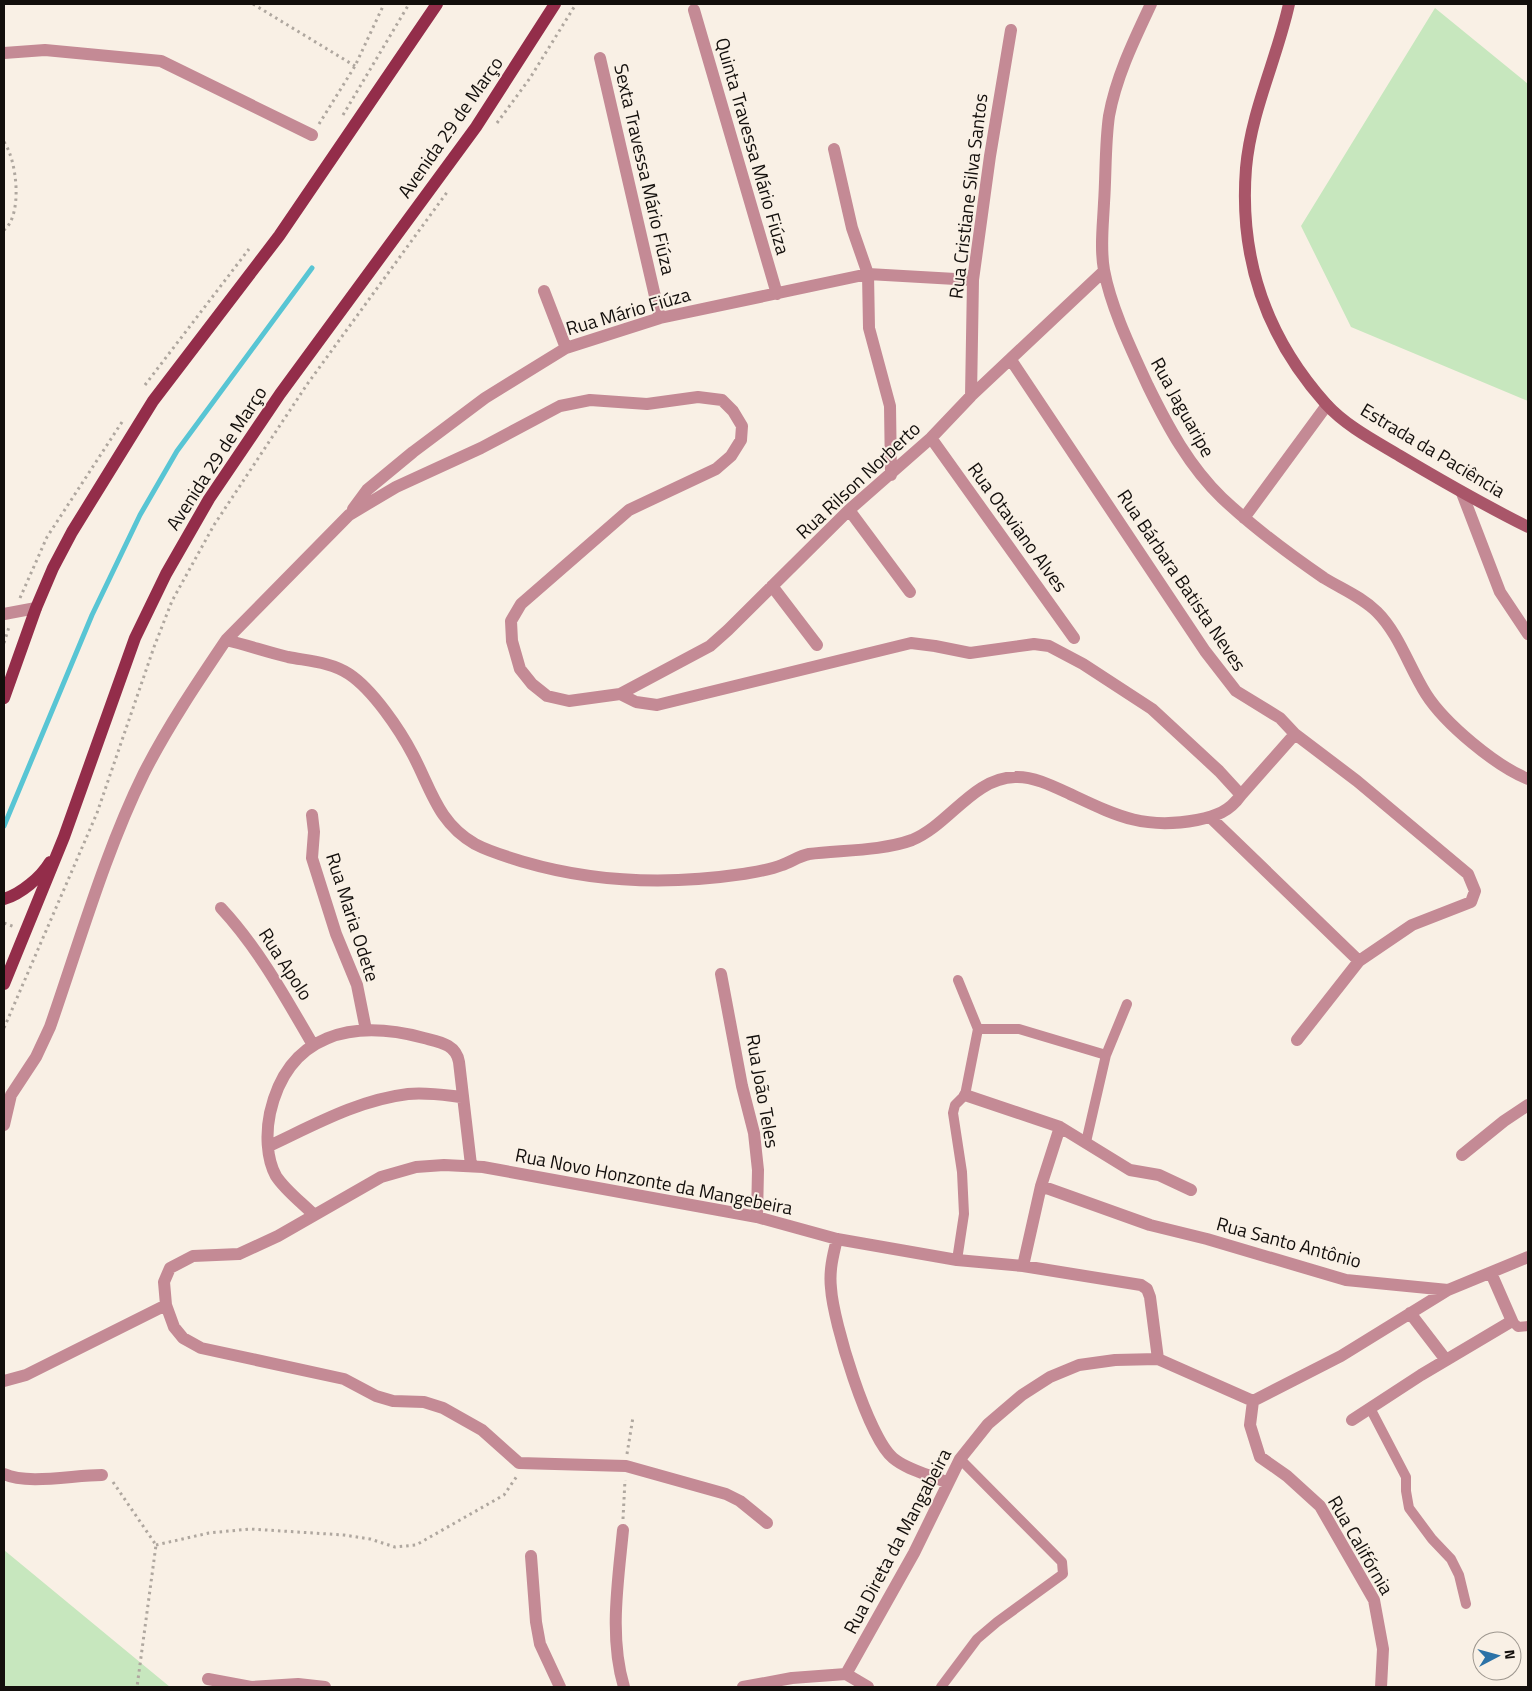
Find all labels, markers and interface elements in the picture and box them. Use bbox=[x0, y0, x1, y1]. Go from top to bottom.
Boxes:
street label: Quinta Travessa Mário Fiúza bbox=[709, 34, 798, 258]
street label: Avenida 29 de Março bbox=[390, 50, 509, 203]
street label: Sexta Travessa Mário Fiúza bbox=[607, 60, 684, 278]
street label: Rua Cristiane Silva Santos bbox=[941, 91, 995, 300]
street label: Rua Mário Fiúza bbox=[562, 279, 694, 342]
street label: Rua Jaguaripe bbox=[1144, 352, 1223, 462]
street label: Avenida 29 de Março bbox=[158, 380, 273, 536]
street label: Estrada da Paciência bbox=[1355, 395, 1512, 505]
street label: Rua Rilson Norberto bbox=[789, 414, 926, 545]
street label: Rua Otaviano Alves bbox=[961, 456, 1076, 598]
street label: Rua Bárbara Batista Neves bbox=[1111, 483, 1254, 677]
street label: Rua Maria Odete bbox=[319, 849, 388, 985]
street label: Rua Apolo bbox=[252, 922, 321, 1006]
street label: Rua João Teles bbox=[739, 1032, 788, 1150]
street label: Rua Novo Honzonte da Mangebeira bbox=[513, 1139, 796, 1222]
street label: Rua Santo Antônio bbox=[1213, 1208, 1365, 1275]
street label: Rua Direta da Mangabeira bbox=[835, 1442, 958, 1639]
street label: Rua Califórnia bbox=[1321, 1490, 1402, 1600]
north arrow bbox=[1472, 1631, 1522, 1681]
text: N bbox=[1499, 1649, 1521, 1661]

